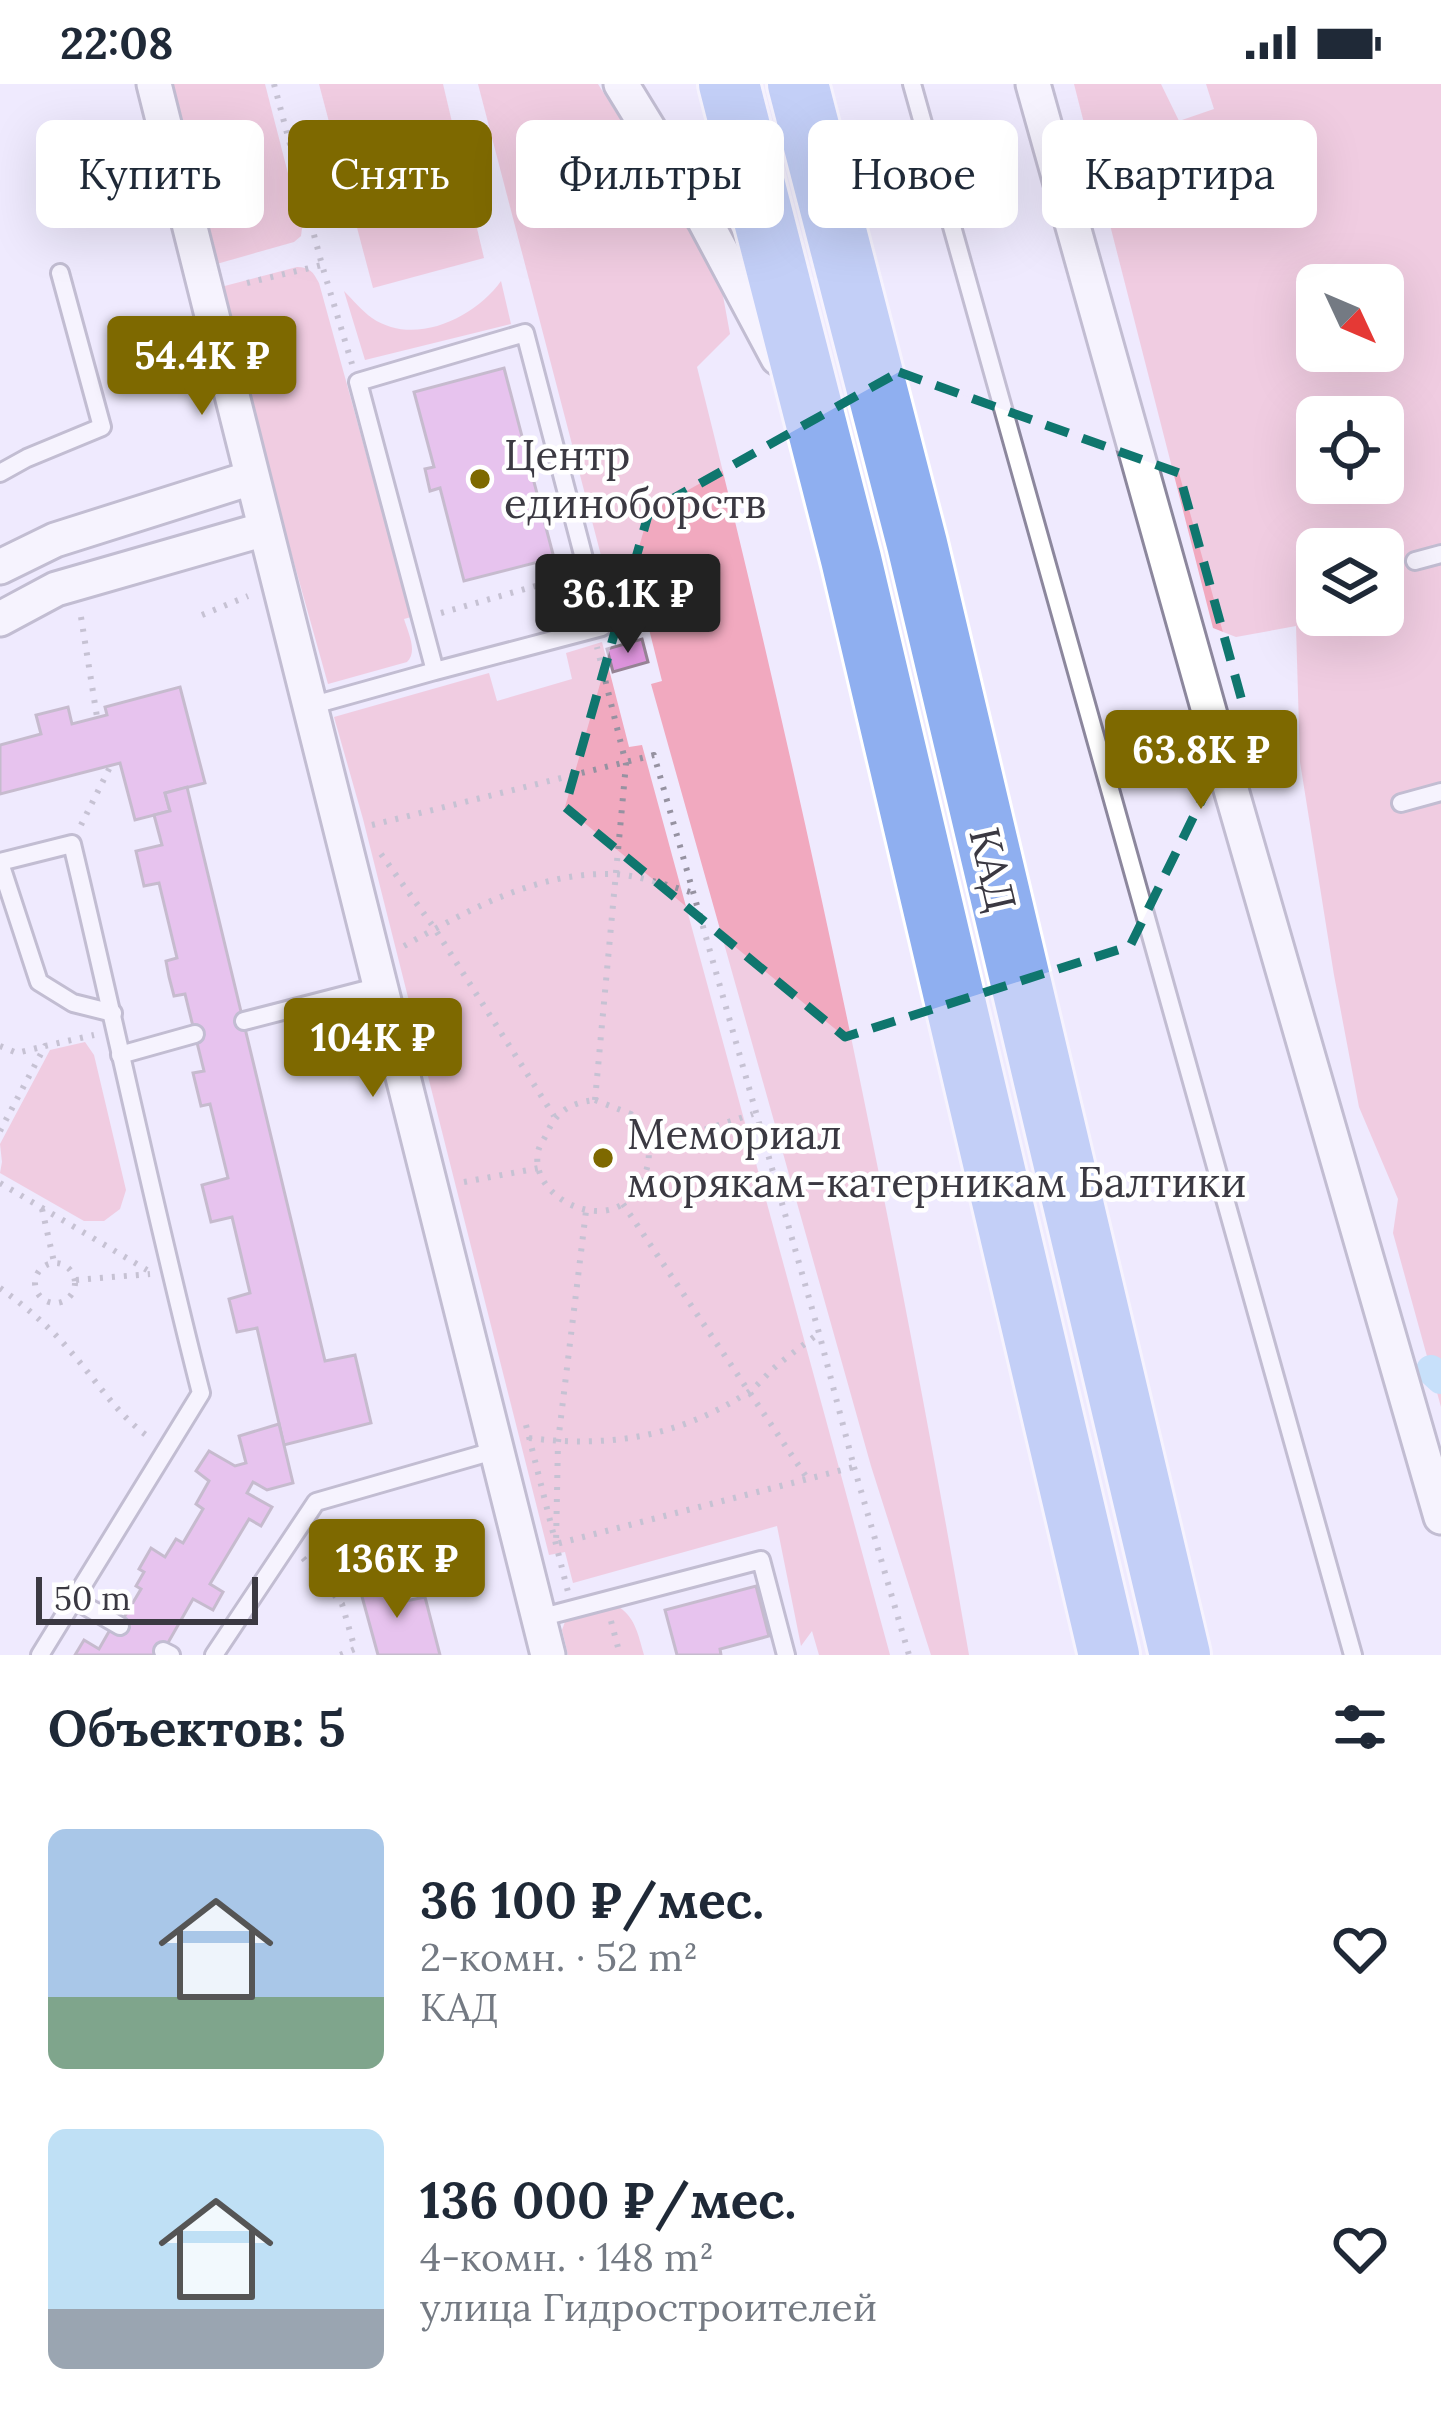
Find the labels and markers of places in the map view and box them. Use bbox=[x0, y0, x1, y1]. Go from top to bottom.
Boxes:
pin: 54.4K ₽ bbox=[91, 316, 313, 418]
place label: Центр единоборств bbox=[504, 428, 766, 530]
marker: Центр единоборств bbox=[467, 466, 493, 492]
pin: 36.1K ₽ bbox=[517, 554, 739, 656]
pin: 63.8K ₽ bbox=[1090, 710, 1312, 812]
pin: 104K ₽ bbox=[275, 998, 471, 1100]
place label: Мемориал морякам-катерникам Балтики bbox=[627, 1107, 1247, 1209]
marker: Мемориал морякам-катерникам Балтики bbox=[590, 1145, 616, 1171]
pin: 136K ₽ bbox=[299, 1519, 495, 1621]

